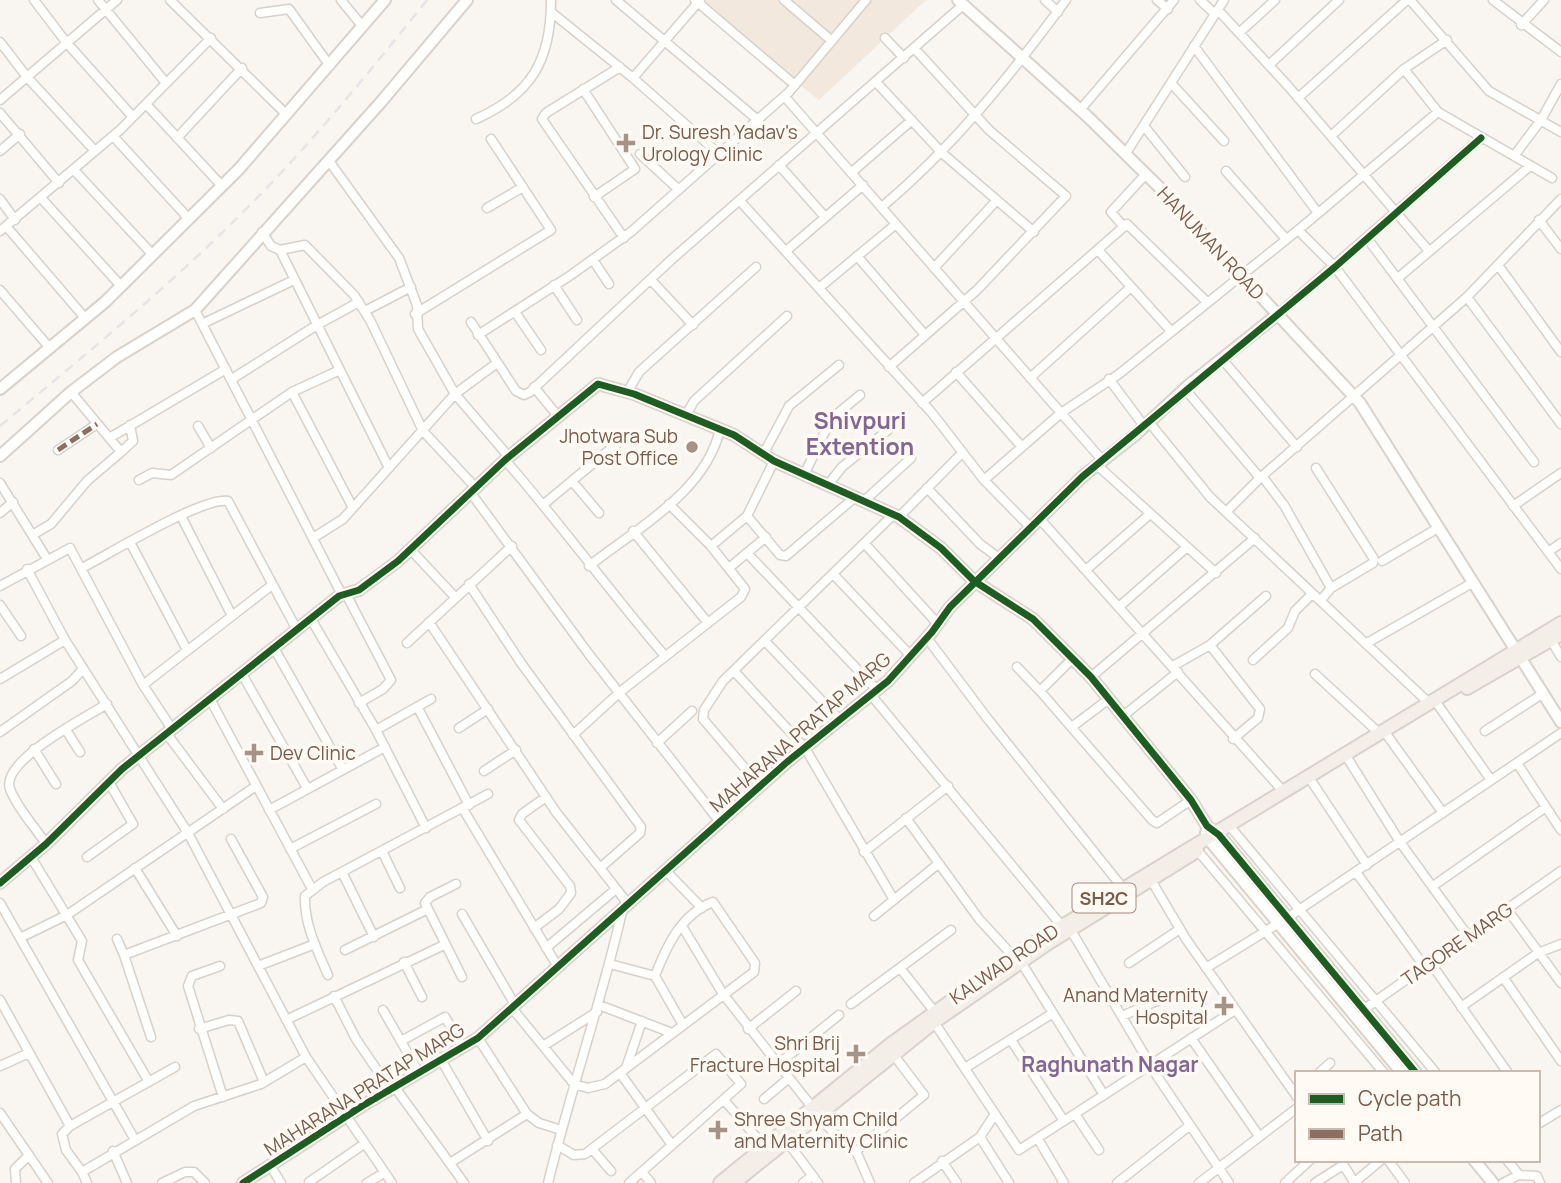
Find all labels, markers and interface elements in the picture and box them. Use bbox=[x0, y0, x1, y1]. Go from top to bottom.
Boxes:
place label: Dr. Suresh Yadav's Urology Clinic bbox=[642, 119, 798, 167]
marker: Dr. Suresh Yadav's Urology Clinic bbox=[616, 133, 636, 153]
street label: HANUMAN ROAD bbox=[1152, 181, 1270, 305]
district label: Shivpuri Extention bbox=[806, 404, 914, 462]
place label: Jhotwara Sub Post Office bbox=[559, 423, 678, 471]
marker: Jhotwara Sub Post Office bbox=[684, 439, 700, 455]
street label: MAHARANA PRATAP MARG bbox=[704, 646, 896, 818]
place label: Dev Clinic bbox=[270, 740, 356, 766]
marker: Dev Clinic bbox=[244, 743, 264, 763]
road number: SH2C bbox=[1072, 884, 1136, 912]
street label: TAGORE MARG bbox=[1396, 896, 1518, 992]
street label: KALWAD ROAD bbox=[944, 918, 1064, 1010]
place label: Anand Maternity Hospital bbox=[1063, 982, 1208, 1030]
marker: Anand Maternity Hospital bbox=[1214, 996, 1234, 1016]
street label: MAHARANA PRATAP MARG bbox=[259, 1017, 469, 1161]
place label: Shri Brij Fracture Hospital bbox=[690, 1030, 840, 1078]
marker: Shri Brij Fracture Hospital bbox=[846, 1044, 866, 1064]
district label: Raghunath Nagar bbox=[1021, 1050, 1199, 1078]
legend bbox=[1295, 1071, 1540, 1162]
text: Cycle path bbox=[1358, 1084, 1461, 1112]
place label: Shree Shyam Child and Maternity Clinic bbox=[734, 1106, 908, 1154]
text: Path bbox=[1358, 1119, 1403, 1147]
marker: Shree Shyam Child and Maternity Clinic bbox=[708, 1120, 728, 1140]

